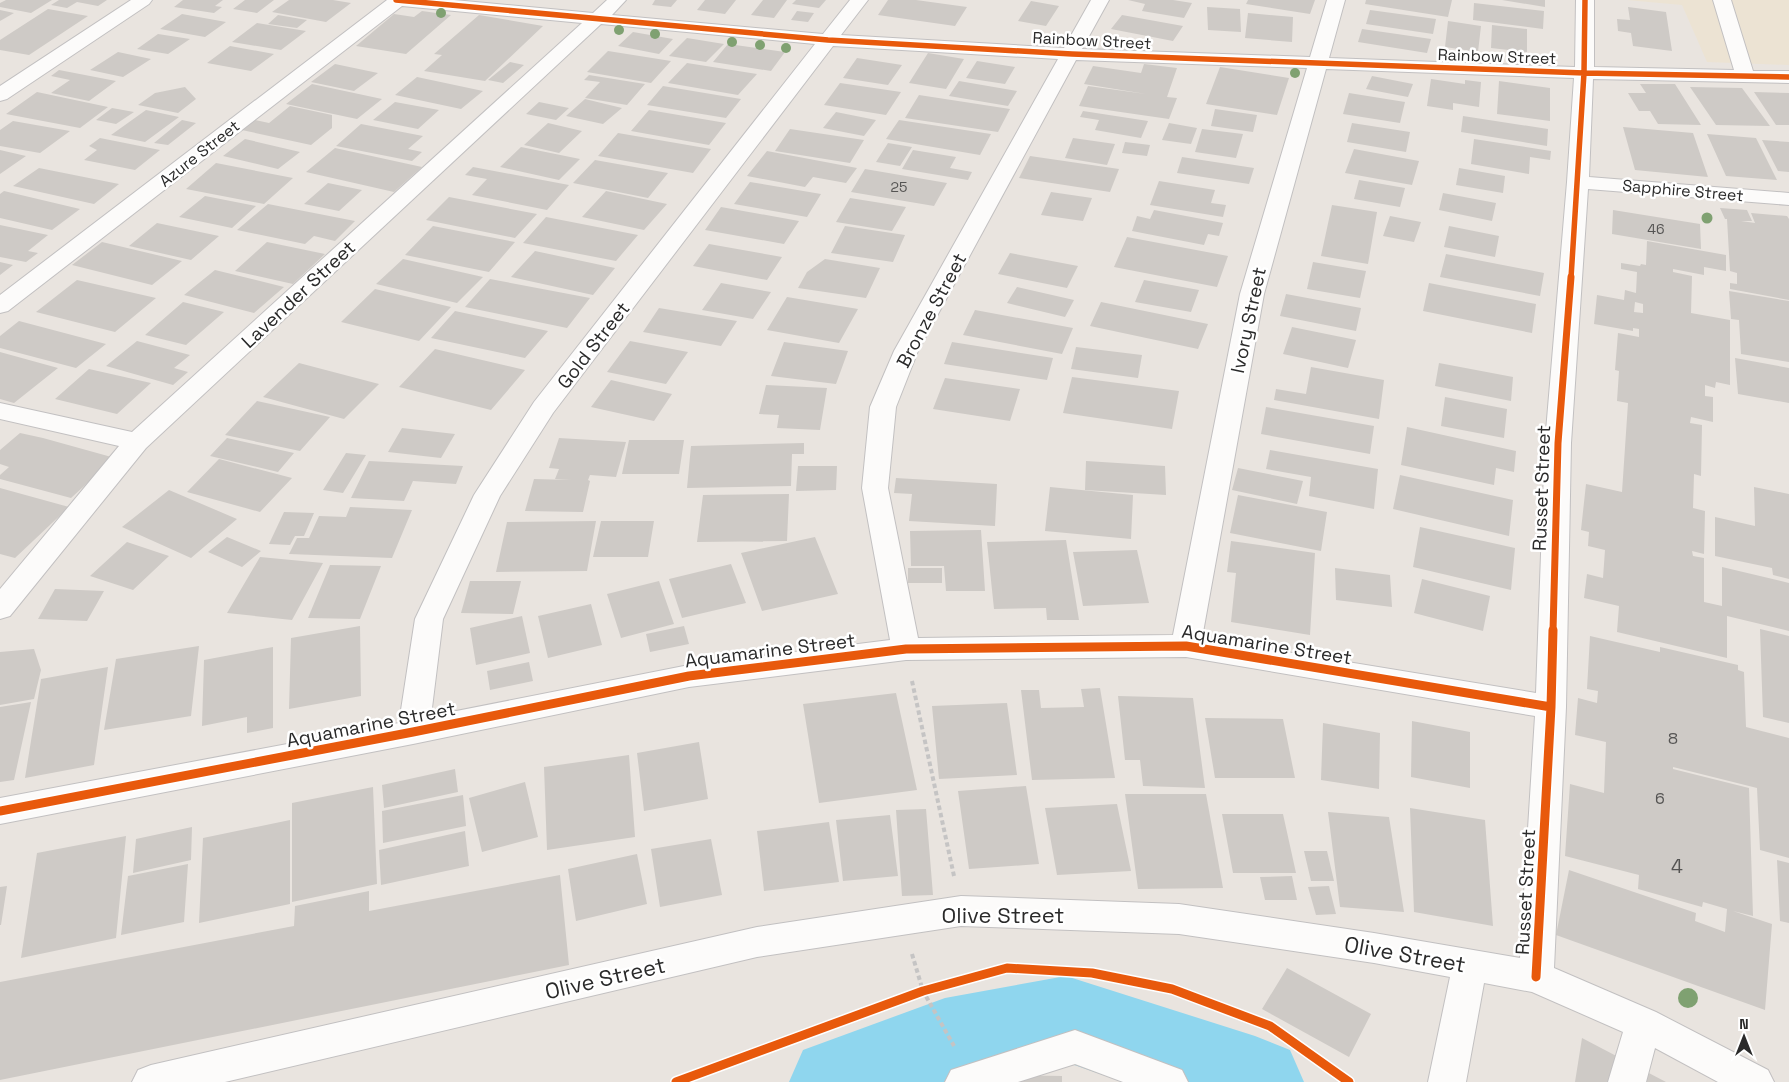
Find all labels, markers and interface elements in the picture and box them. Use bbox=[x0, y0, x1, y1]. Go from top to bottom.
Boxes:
street label: Rainbow Street bbox=[1032, 27, 1152, 54]
street label: Rainbow Street bbox=[1437, 44, 1557, 69]
street label: Azure Street bbox=[155, 115, 244, 191]
street label: Sapphire Street bbox=[1621, 175, 1744, 206]
house number: 25 bbox=[891, 178, 907, 196]
house number: 46 bbox=[1647, 220, 1665, 238]
street label: Lavender Street bbox=[236, 235, 361, 354]
street label: Bronze Street bbox=[891, 249, 972, 372]
street label: Ivory Street bbox=[1225, 265, 1272, 376]
street label: Gold Street bbox=[551, 297, 635, 394]
street label: Russet Street bbox=[1527, 425, 1556, 552]
street label: Aquamarine Street bbox=[1180, 619, 1354, 670]
street label: Aquamarine Street bbox=[683, 628, 857, 673]
street label: Aquamarine Street bbox=[284, 696, 458, 753]
house number: 8 bbox=[1668, 728, 1678, 749]
house number: 6 bbox=[1655, 788, 1665, 809]
street label: Russet Street bbox=[1510, 828, 1541, 956]
house number: 4 bbox=[1671, 854, 1683, 879]
street label: Olive Street bbox=[942, 901, 1064, 929]
street label: Olive Street bbox=[1342, 930, 1468, 978]
street label: Olive Street bbox=[542, 951, 668, 1005]
north arrow bbox=[1719, 1012, 1769, 1062]
text: N bbox=[1739, 1015, 1749, 1033]

